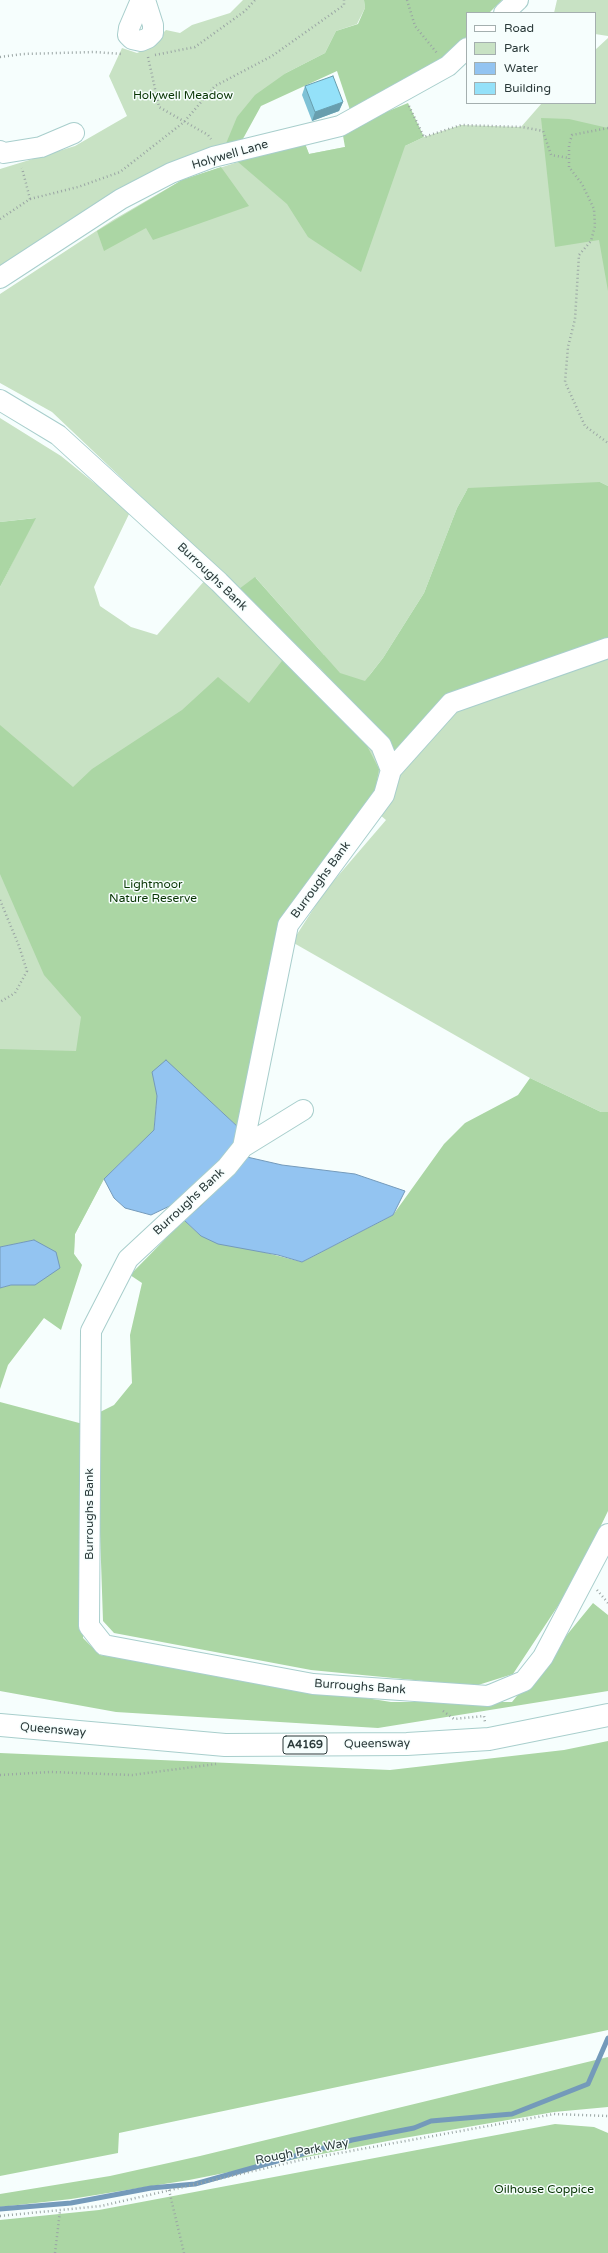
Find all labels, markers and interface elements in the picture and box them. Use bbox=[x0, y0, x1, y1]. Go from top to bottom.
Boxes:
legend bbox=[466, 12, 596, 104]
text: Road bbox=[504, 21, 534, 35]
text: Park bbox=[504, 41, 530, 55]
text: Water bbox=[504, 61, 538, 75]
text: Building bbox=[504, 81, 551, 95]
park label: Holywell Meadow bbox=[133, 89, 233, 103]
street label: Holywell Lane bbox=[190, 137, 270, 173]
street label: Burroughs Bank bbox=[174, 540, 250, 614]
street label: Burroughs Bank bbox=[288, 839, 354, 921]
park label: Lightmoor Nature Reserve bbox=[109, 878, 197, 906]
street label: Burroughs Bank bbox=[151, 1165, 227, 1239]
street label: Burroughs Bank bbox=[83, 1468, 97, 1560]
street label: Burroughs Bank bbox=[314, 1677, 406, 1697]
street label: Queensway bbox=[19, 1720, 87, 1740]
road number: A4169 bbox=[283, 1736, 327, 1754]
street label: Queensway bbox=[344, 1736, 410, 1752]
street label: Rough Park Way bbox=[254, 2136, 350, 2168]
park label: Oilhouse Coppice bbox=[494, 2183, 594, 2197]

